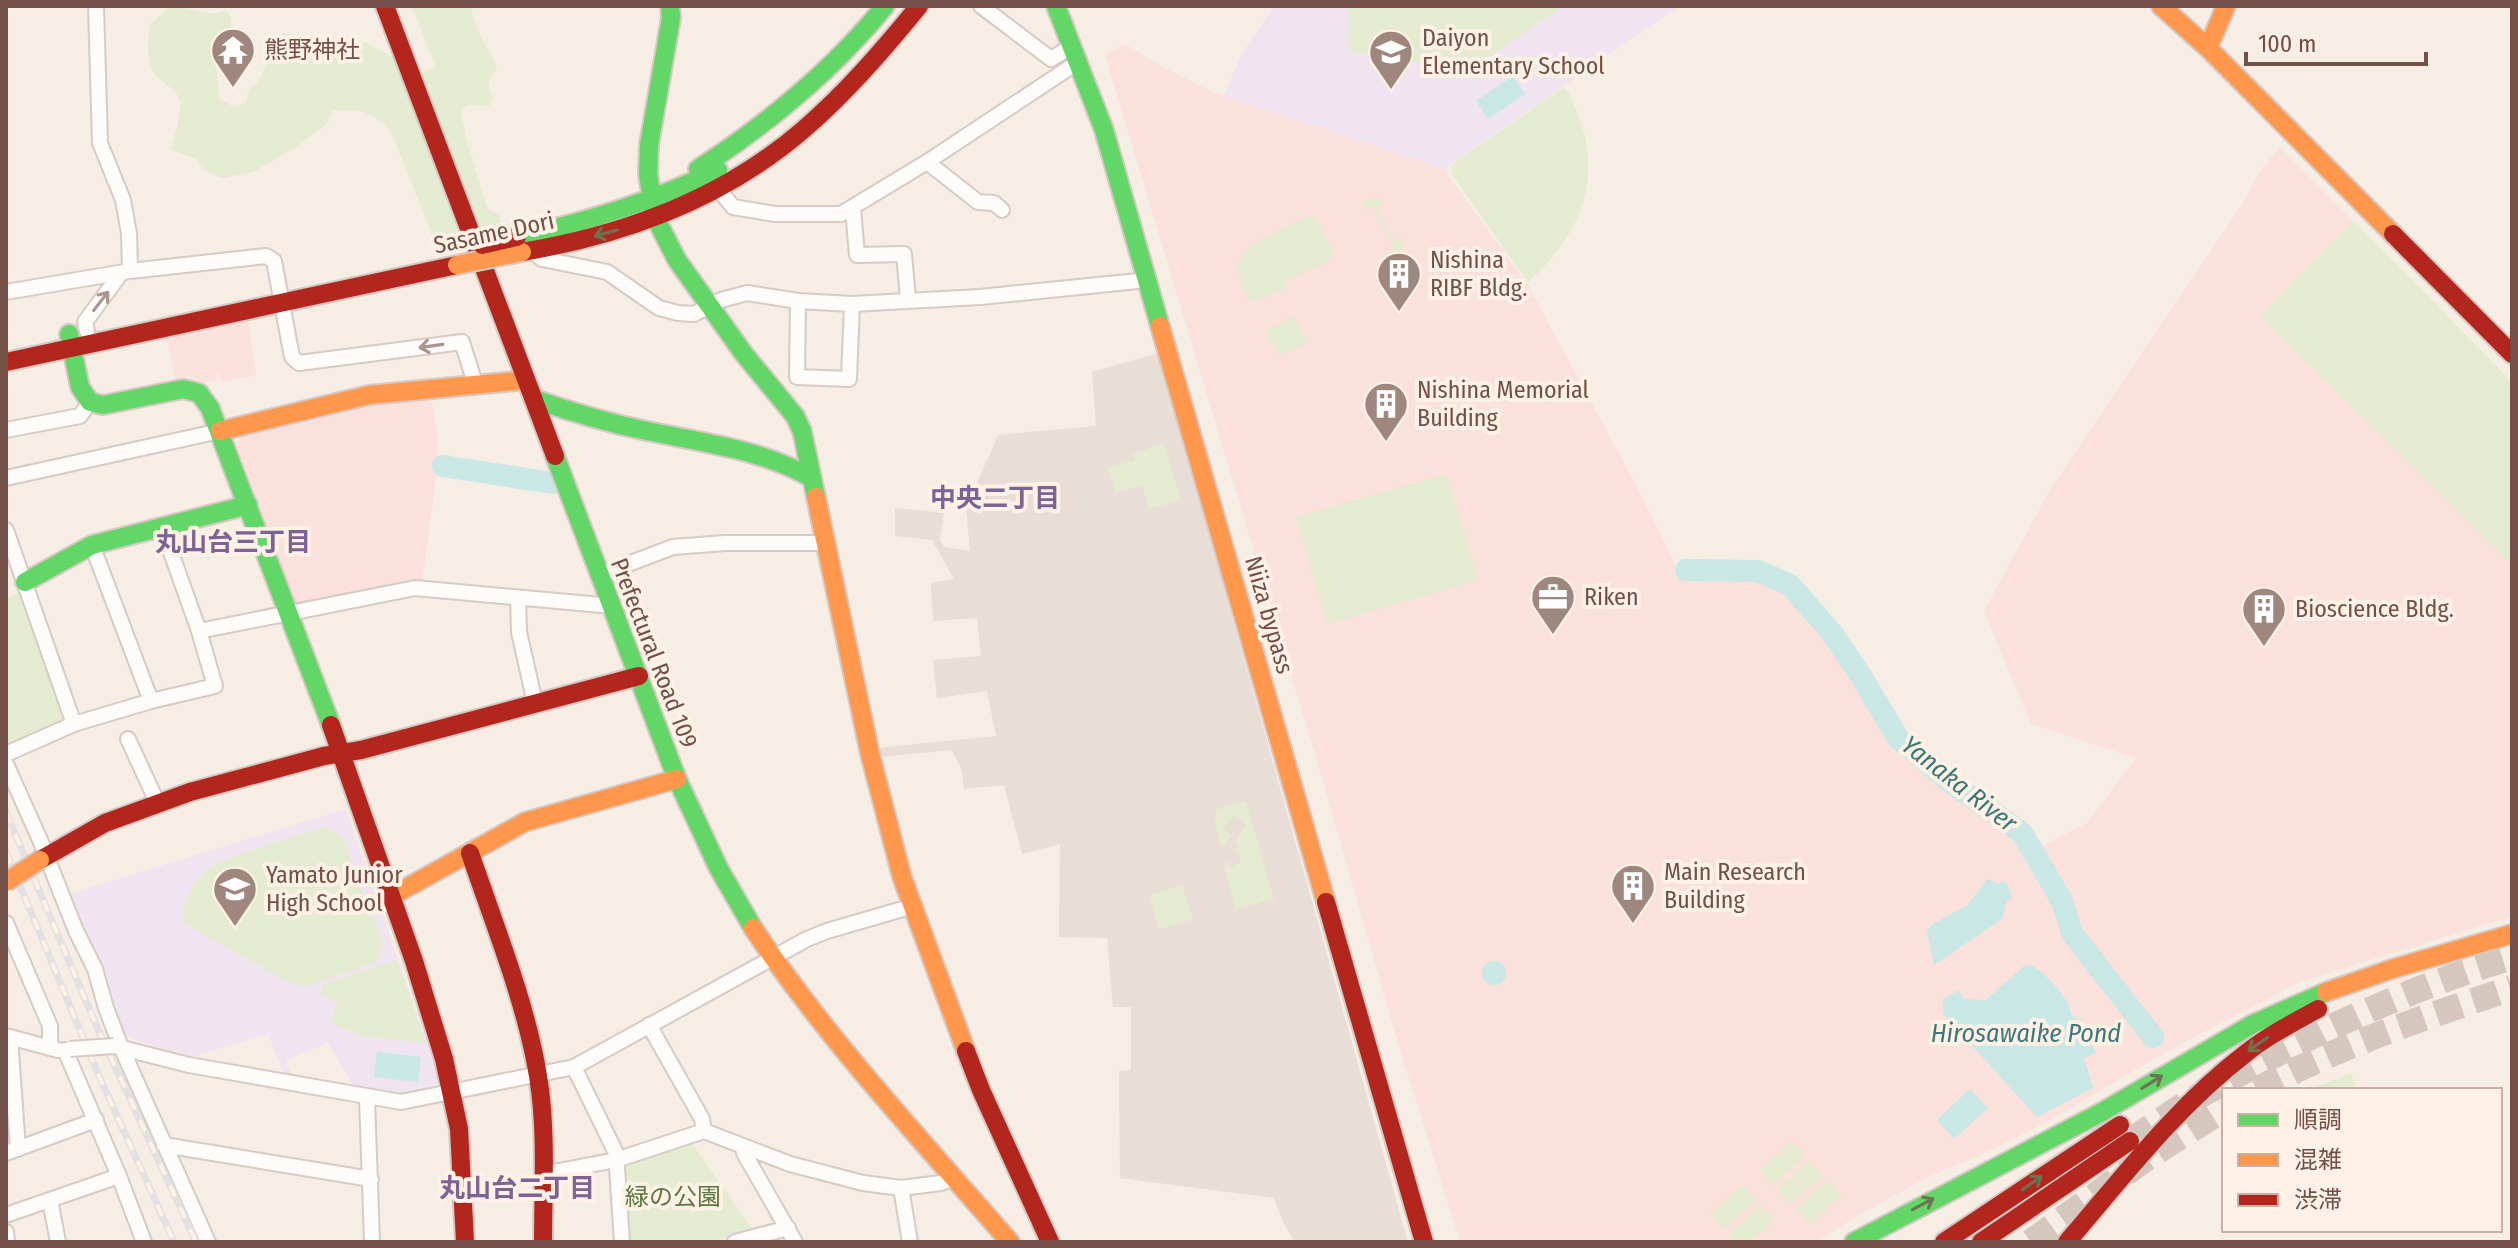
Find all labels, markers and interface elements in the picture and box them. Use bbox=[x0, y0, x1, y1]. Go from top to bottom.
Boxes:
scale bar bbox=[2246, 16, 2426, 66]
place label: Daiyon Elementary School bbox=[1422, 24, 1605, 80]
temple icon: 熊野神社 bbox=[209, 26, 257, 89]
school or university icon: Daiyon Elementary School bbox=[1367, 28, 1415, 91]
text: 100 m bbox=[2258, 30, 2316, 58]
place label: 熊野神社 bbox=[264, 36, 360, 64]
street label: Sasame Dori bbox=[431, 207, 557, 259]
one-way arrow bbox=[594, 226, 620, 241]
place label: Nishina RIBF Bldg. bbox=[1430, 246, 1527, 302]
building icon: Nishina RIBF Bldg. bbox=[1375, 250, 1423, 313]
one-way arrow bbox=[92, 291, 109, 312]
one-way arrow bbox=[419, 339, 444, 354]
place label: Nishina Memorial Building bbox=[1417, 376, 1589, 432]
building icon: Nishina Memorial Building bbox=[1362, 380, 1410, 443]
district label: 中央二丁目 bbox=[930, 483, 1060, 514]
district label: 丸山台三丁目 bbox=[155, 527, 311, 558]
street label: Niiza bypass bbox=[1239, 553, 1299, 677]
street label: Prefectural Road 109 bbox=[605, 554, 703, 752]
office icon: Riken bbox=[1529, 573, 1577, 636]
place label: Riken bbox=[1584, 583, 1639, 611]
building icon: Bioscience Bldg. bbox=[2240, 585, 2288, 648]
place label: Bioscience Bldg. bbox=[2295, 595, 2454, 623]
water label: Yanaka River bbox=[1895, 729, 2024, 839]
place label: Main Research Building bbox=[1664, 858, 1806, 914]
place label: Yamato Junior High School bbox=[266, 861, 403, 917]
building icon: Main Research Building bbox=[1609, 862, 1657, 925]
school or university icon: Yamato Junior High School bbox=[211, 865, 259, 928]
water label: Hirosawaike Pond bbox=[1931, 1018, 2121, 1049]
one-way arrow bbox=[2247, 1036, 2269, 1052]
one-way arrow bbox=[2140, 1074, 2163, 1090]
legend bbox=[2222, 1088, 2502, 1232]
text: 順調 bbox=[2294, 1106, 2342, 1134]
text: 混雑 bbox=[2294, 1146, 2342, 1174]
district label: 丸山台二丁目 bbox=[439, 1173, 595, 1204]
one-way arrow bbox=[2021, 1175, 2043, 1191]
park label: 緑の公園 bbox=[625, 1183, 721, 1211]
text: 渋滞 bbox=[2294, 1186, 2342, 1214]
one-way arrow bbox=[1910, 1196, 1934, 1211]

